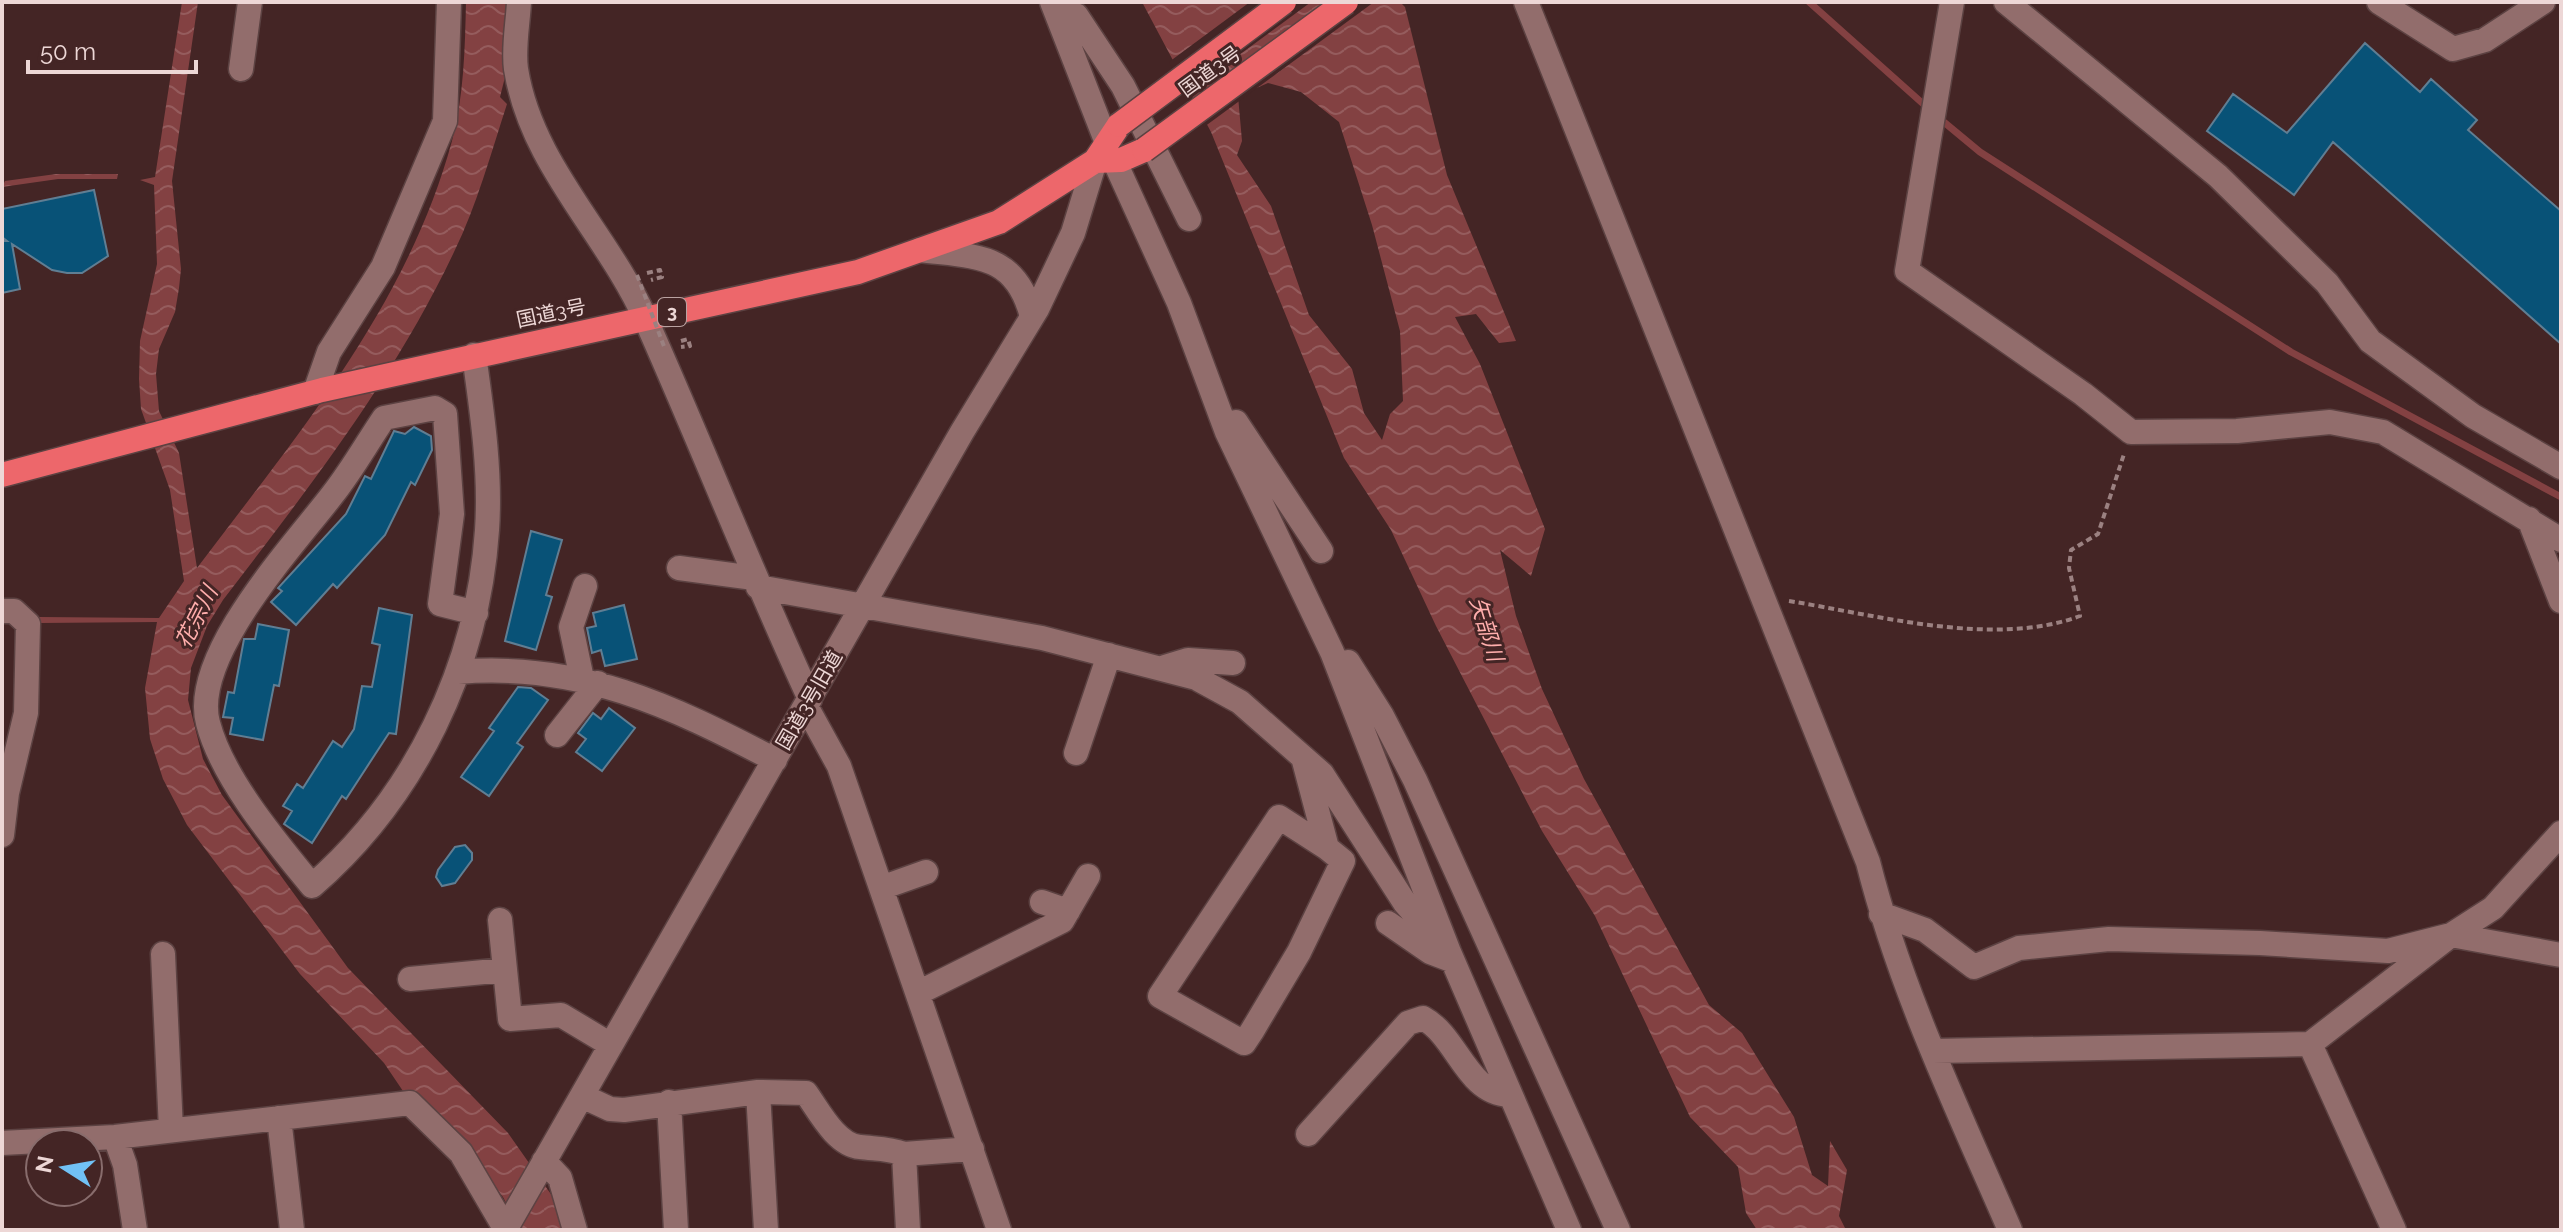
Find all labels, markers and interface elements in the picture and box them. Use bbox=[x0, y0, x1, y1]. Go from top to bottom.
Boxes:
scale bar bbox=[28, 24, 196, 74]
text: 50 m bbox=[40, 37, 96, 66]
street label: 国道3号 bbox=[1174, 41, 1246, 101]
street label: 国道3号 bbox=[514, 294, 588, 332]
road number: 3 bbox=[658, 298, 686, 326]
water label: 花宗川 bbox=[169, 580, 223, 652]
water label: 矢部川 bbox=[1465, 594, 1510, 666]
street label: 国道3号旧道 bbox=[771, 646, 847, 754]
north arrow bbox=[24, 1128, 104, 1208]
text: N bbox=[30, 1153, 59, 1175]

